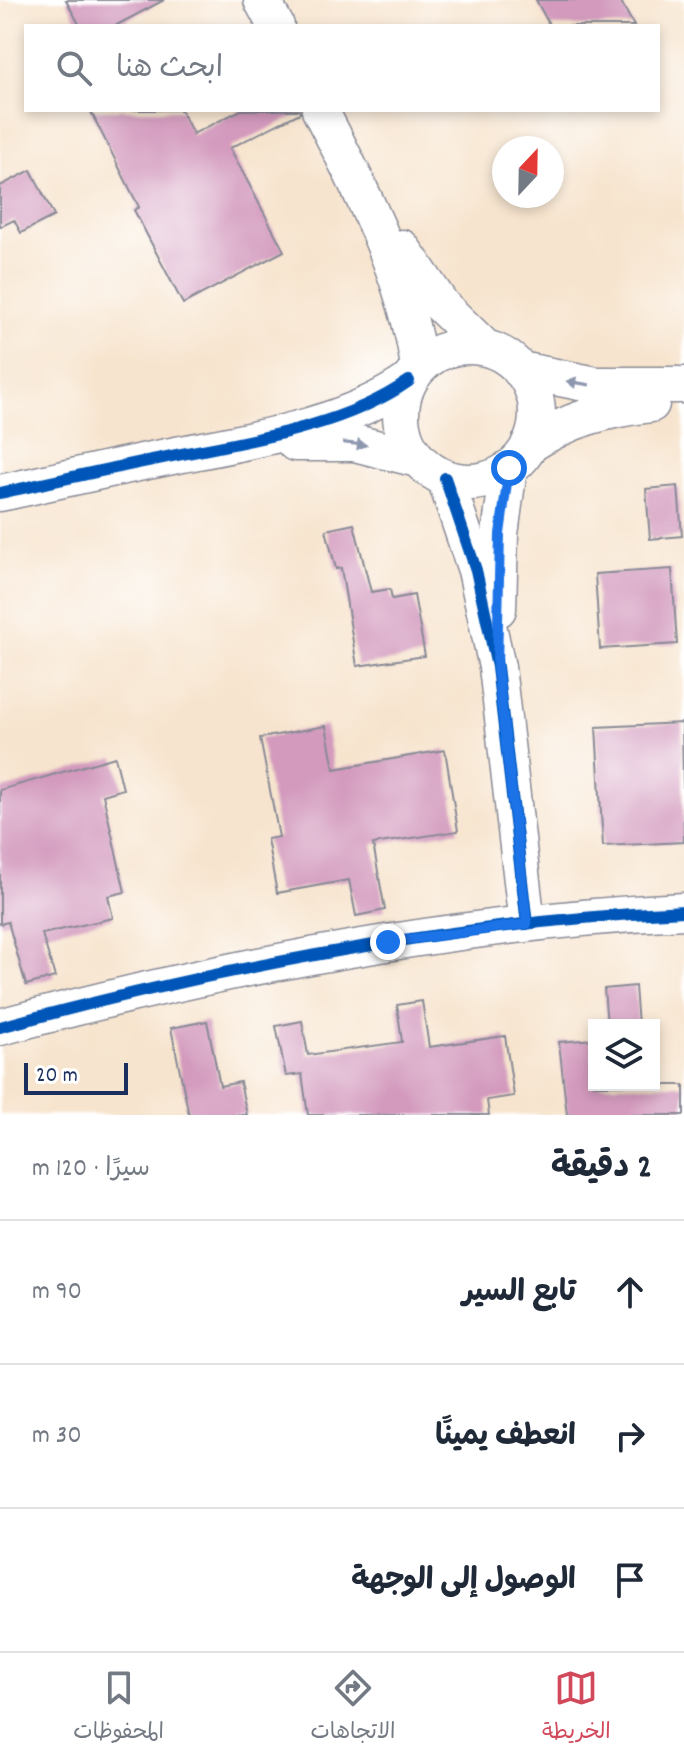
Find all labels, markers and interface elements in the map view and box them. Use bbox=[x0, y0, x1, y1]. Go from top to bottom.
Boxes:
search box bbox=[24, 24, 660, 112]
icon: search bbox=[52, 46, 96, 90]
text: ابحث هنا bbox=[116, 49, 223, 92]
north arrow bbox=[492, 136, 564, 208]
one-way arrow bbox=[565, 376, 590, 389]
one-way arrow bbox=[343, 438, 368, 451]
route start bbox=[491, 450, 527, 486]
route end bbox=[370, 924, 406, 960]
map controls bbox=[588, 1019, 660, 1091]
button: layers bbox=[588, 1019, 660, 1091]
scale bar bbox=[24, 1059, 128, 1095]
text: 20 m bbox=[36, 1061, 78, 1092]
text: 2 دقيقة bbox=[551, 1145, 652, 1194]
text: سيرًا · 120 m bbox=[32, 1151, 150, 1188]
icon: ahead bbox=[608, 1270, 652, 1314]
text: تابع السير bbox=[462, 1273, 576, 1316]
text: 90 m bbox=[32, 1274, 82, 1311]
icon: right bbox=[608, 1414, 652, 1458]
text: انعطف يمينًا bbox=[435, 1417, 576, 1460]
text: 30 m bbox=[32, 1418, 82, 1455]
icon: arrive bbox=[608, 1558, 652, 1602]
text: الوصول إلى الوجهة bbox=[351, 1561, 576, 1604]
tab: المحفوظات bbox=[73, 1666, 164, 1750]
tab: الاتجاهات bbox=[311, 1666, 395, 1750]
tab: الخريطة bbox=[542, 1666, 611, 1750]

